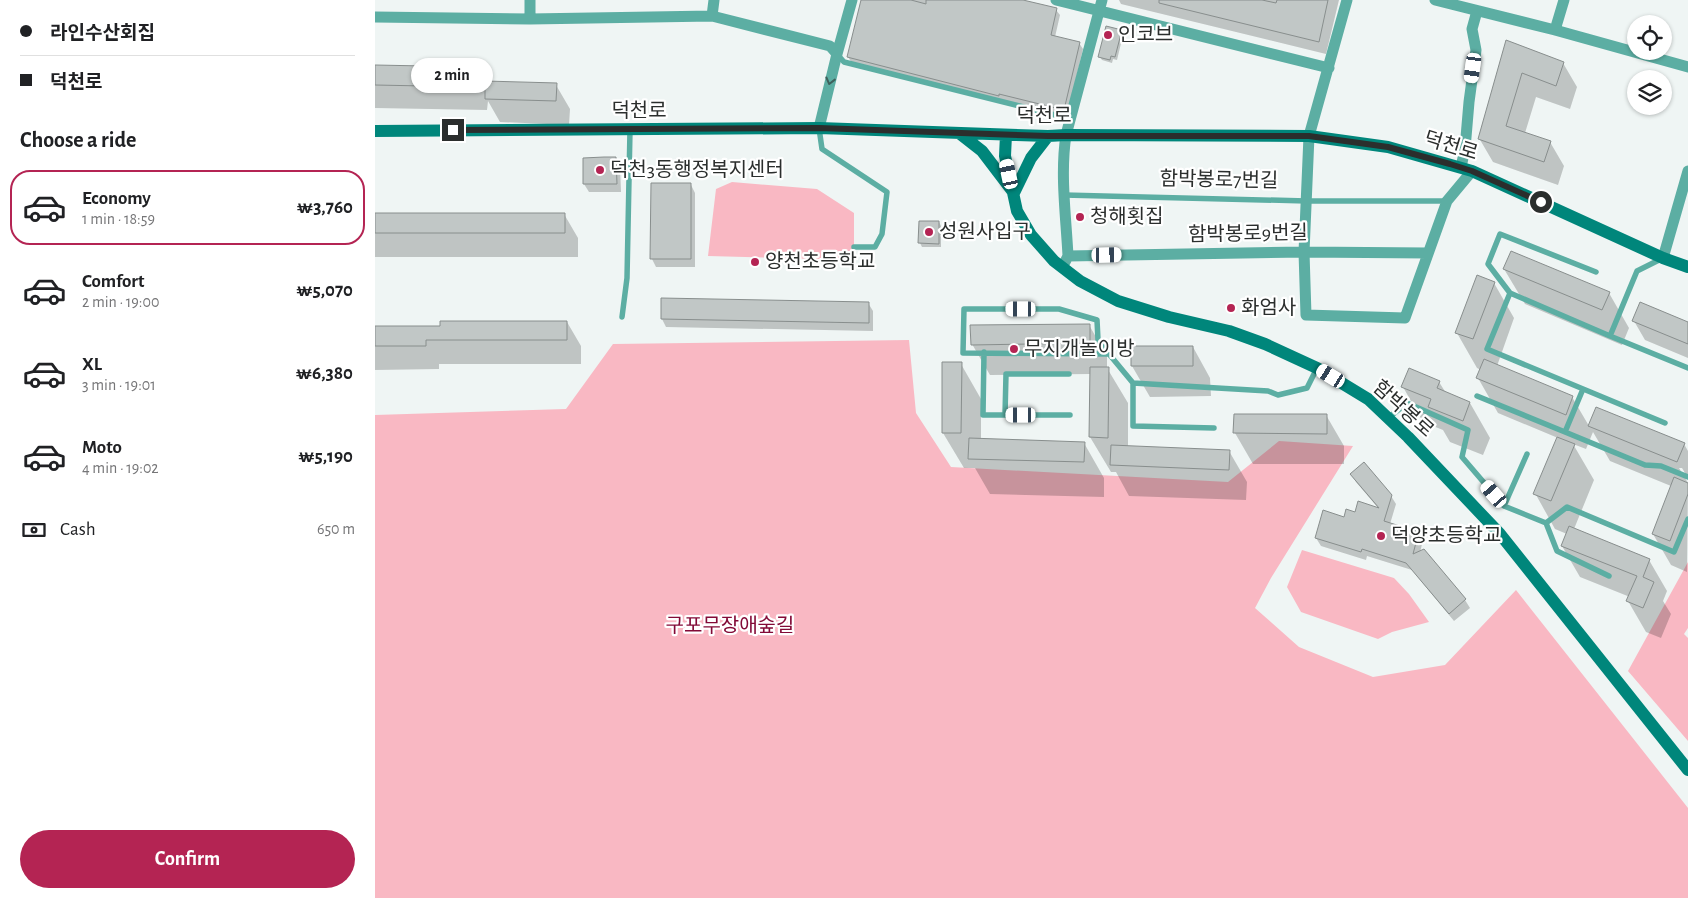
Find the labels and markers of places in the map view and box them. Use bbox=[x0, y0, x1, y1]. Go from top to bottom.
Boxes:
place label: 인코브 bbox=[1118, 24, 1173, 45]
marker: 인코브 bbox=[1102, 29, 1114, 41]
place label: 덕천3동행정복지센터 bbox=[610, 159, 784, 180]
marker: 덕천3동행정복지센터 bbox=[594, 164, 606, 176]
place label: 청해횟집 bbox=[1090, 206, 1164, 227]
marker: 청해횟집 bbox=[1074, 211, 1086, 223]
place label: 성원사입구 bbox=[939, 221, 1031, 242]
marker: 성원사입구 bbox=[923, 226, 935, 238]
place label: 양천초등학교 bbox=[765, 251, 875, 272]
marker: 양천초등학교 bbox=[749, 256, 761, 268]
place label: 화엄사 bbox=[1241, 297, 1296, 318]
marker: 화엄사 bbox=[1225, 302, 1237, 314]
place label: 무지개놀이방 bbox=[1024, 338, 1134, 359]
marker: 무지개놀이방 bbox=[1008, 343, 1020, 355]
place label: 덕양초등학교 bbox=[1391, 525, 1501, 546]
marker: 덕양초등학교 bbox=[1375, 530, 1387, 542]

